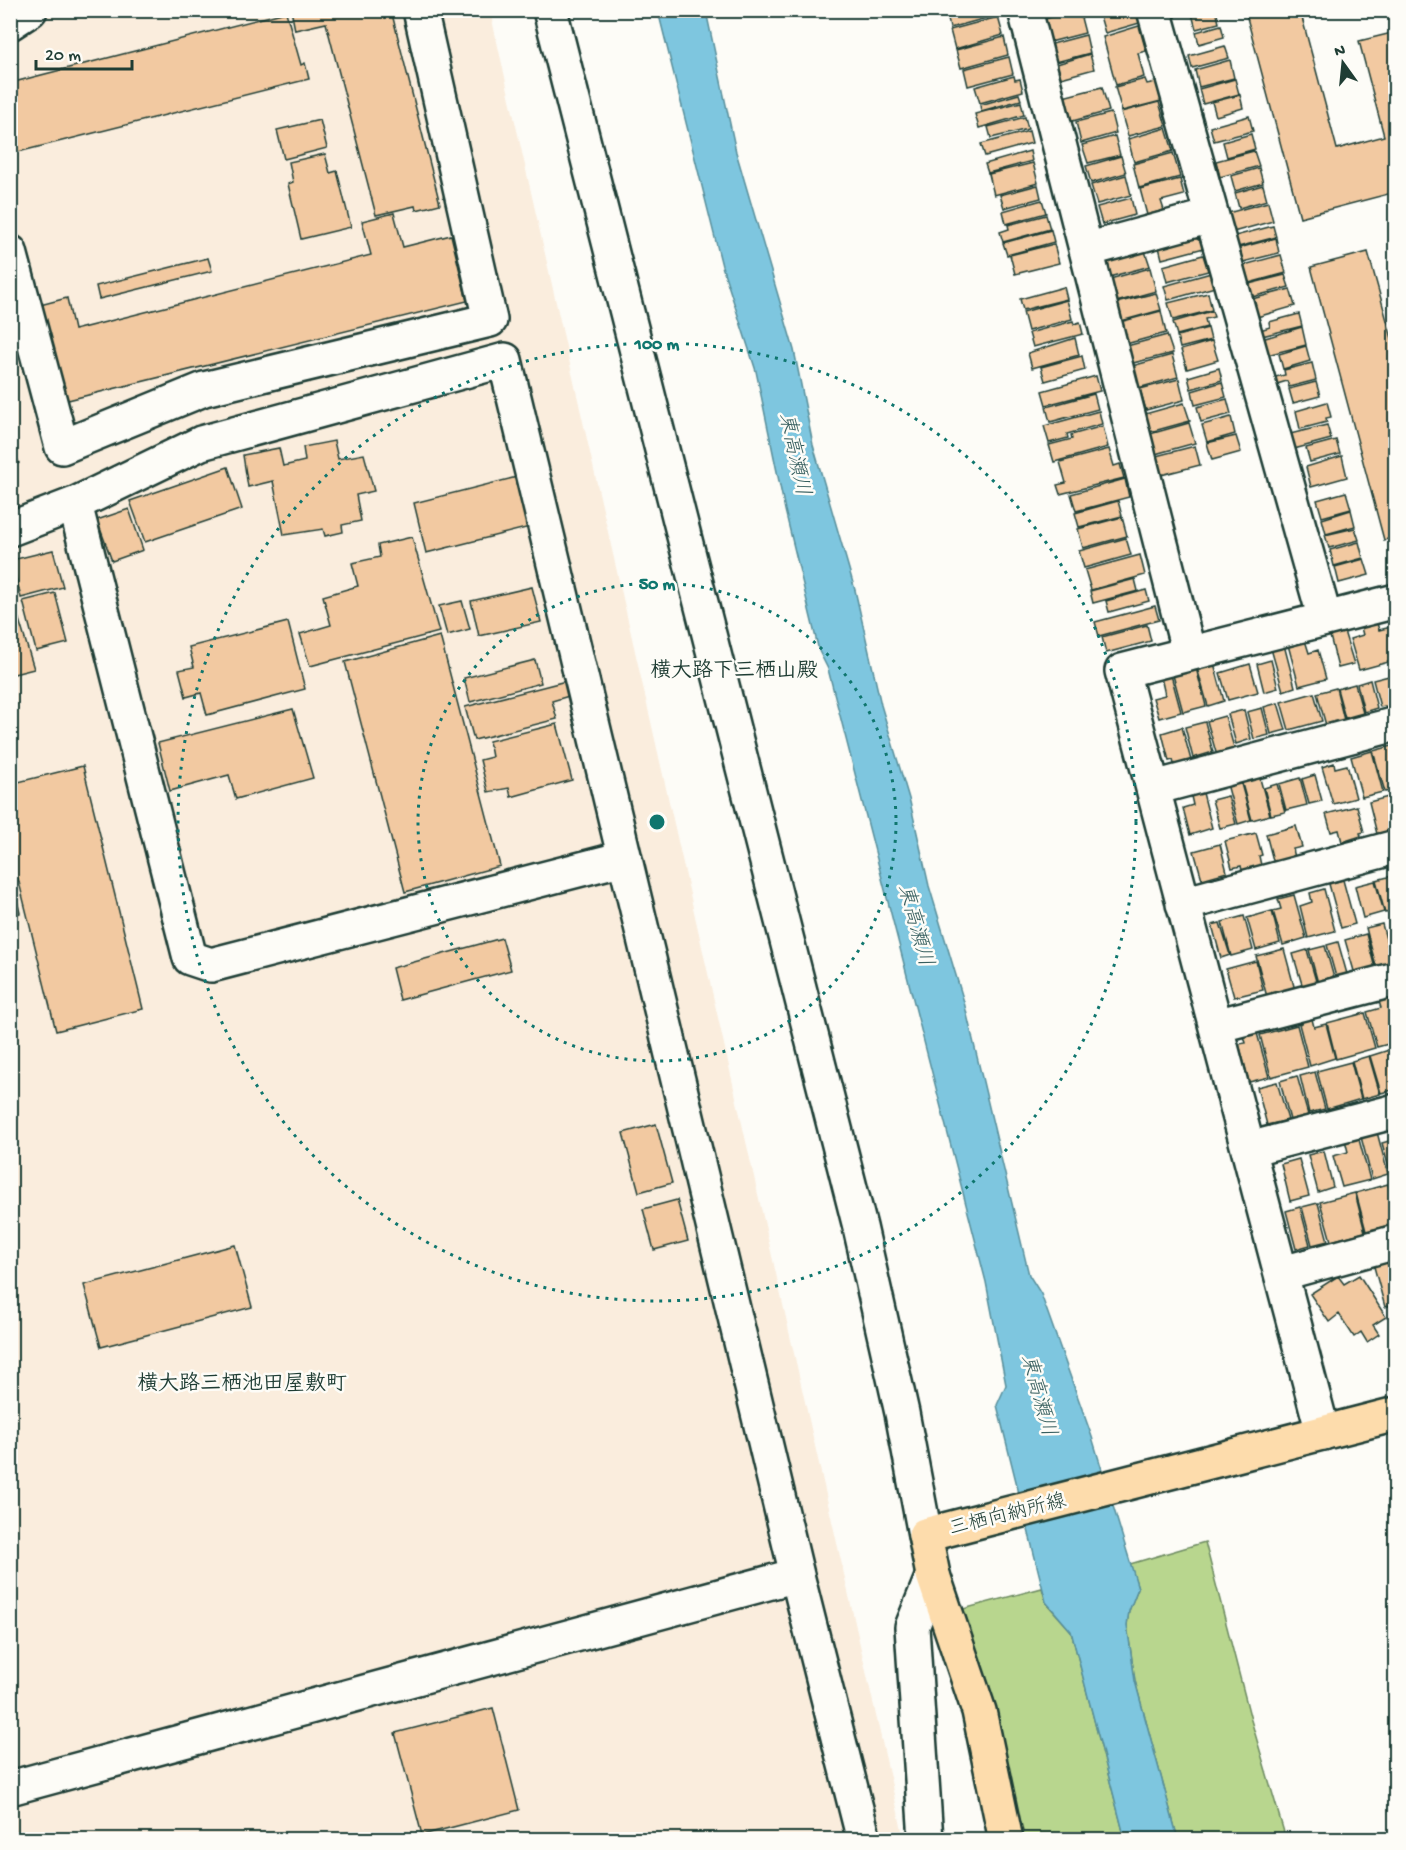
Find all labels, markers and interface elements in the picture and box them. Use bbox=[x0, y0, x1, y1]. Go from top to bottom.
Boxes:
scale bar bbox=[36, 33, 132, 71]
north arrow bbox=[1313, 33, 1373, 93]
text: N bbox=[1333, 41, 1348, 62]
text: 20 m bbox=[45, 46, 81, 67]
text: 100 m bbox=[634, 335, 680, 356]
water label: 東高瀬川 bbox=[772, 411, 815, 498]
text: 50 m bbox=[639, 575, 676, 596]
district label: 横大路下三栖山殿 bbox=[650, 658, 818, 685]
centre of rings bbox=[647, 812, 667, 832]
water label: 東高瀬川 bbox=[891, 882, 938, 970]
water label: 東高瀬川 bbox=[1014, 1352, 1061, 1440]
district label: 横大路三栖池田屋敷町 bbox=[137, 1371, 347, 1398]
street label: 三栖向納所線 bbox=[946, 1489, 1069, 1542]

